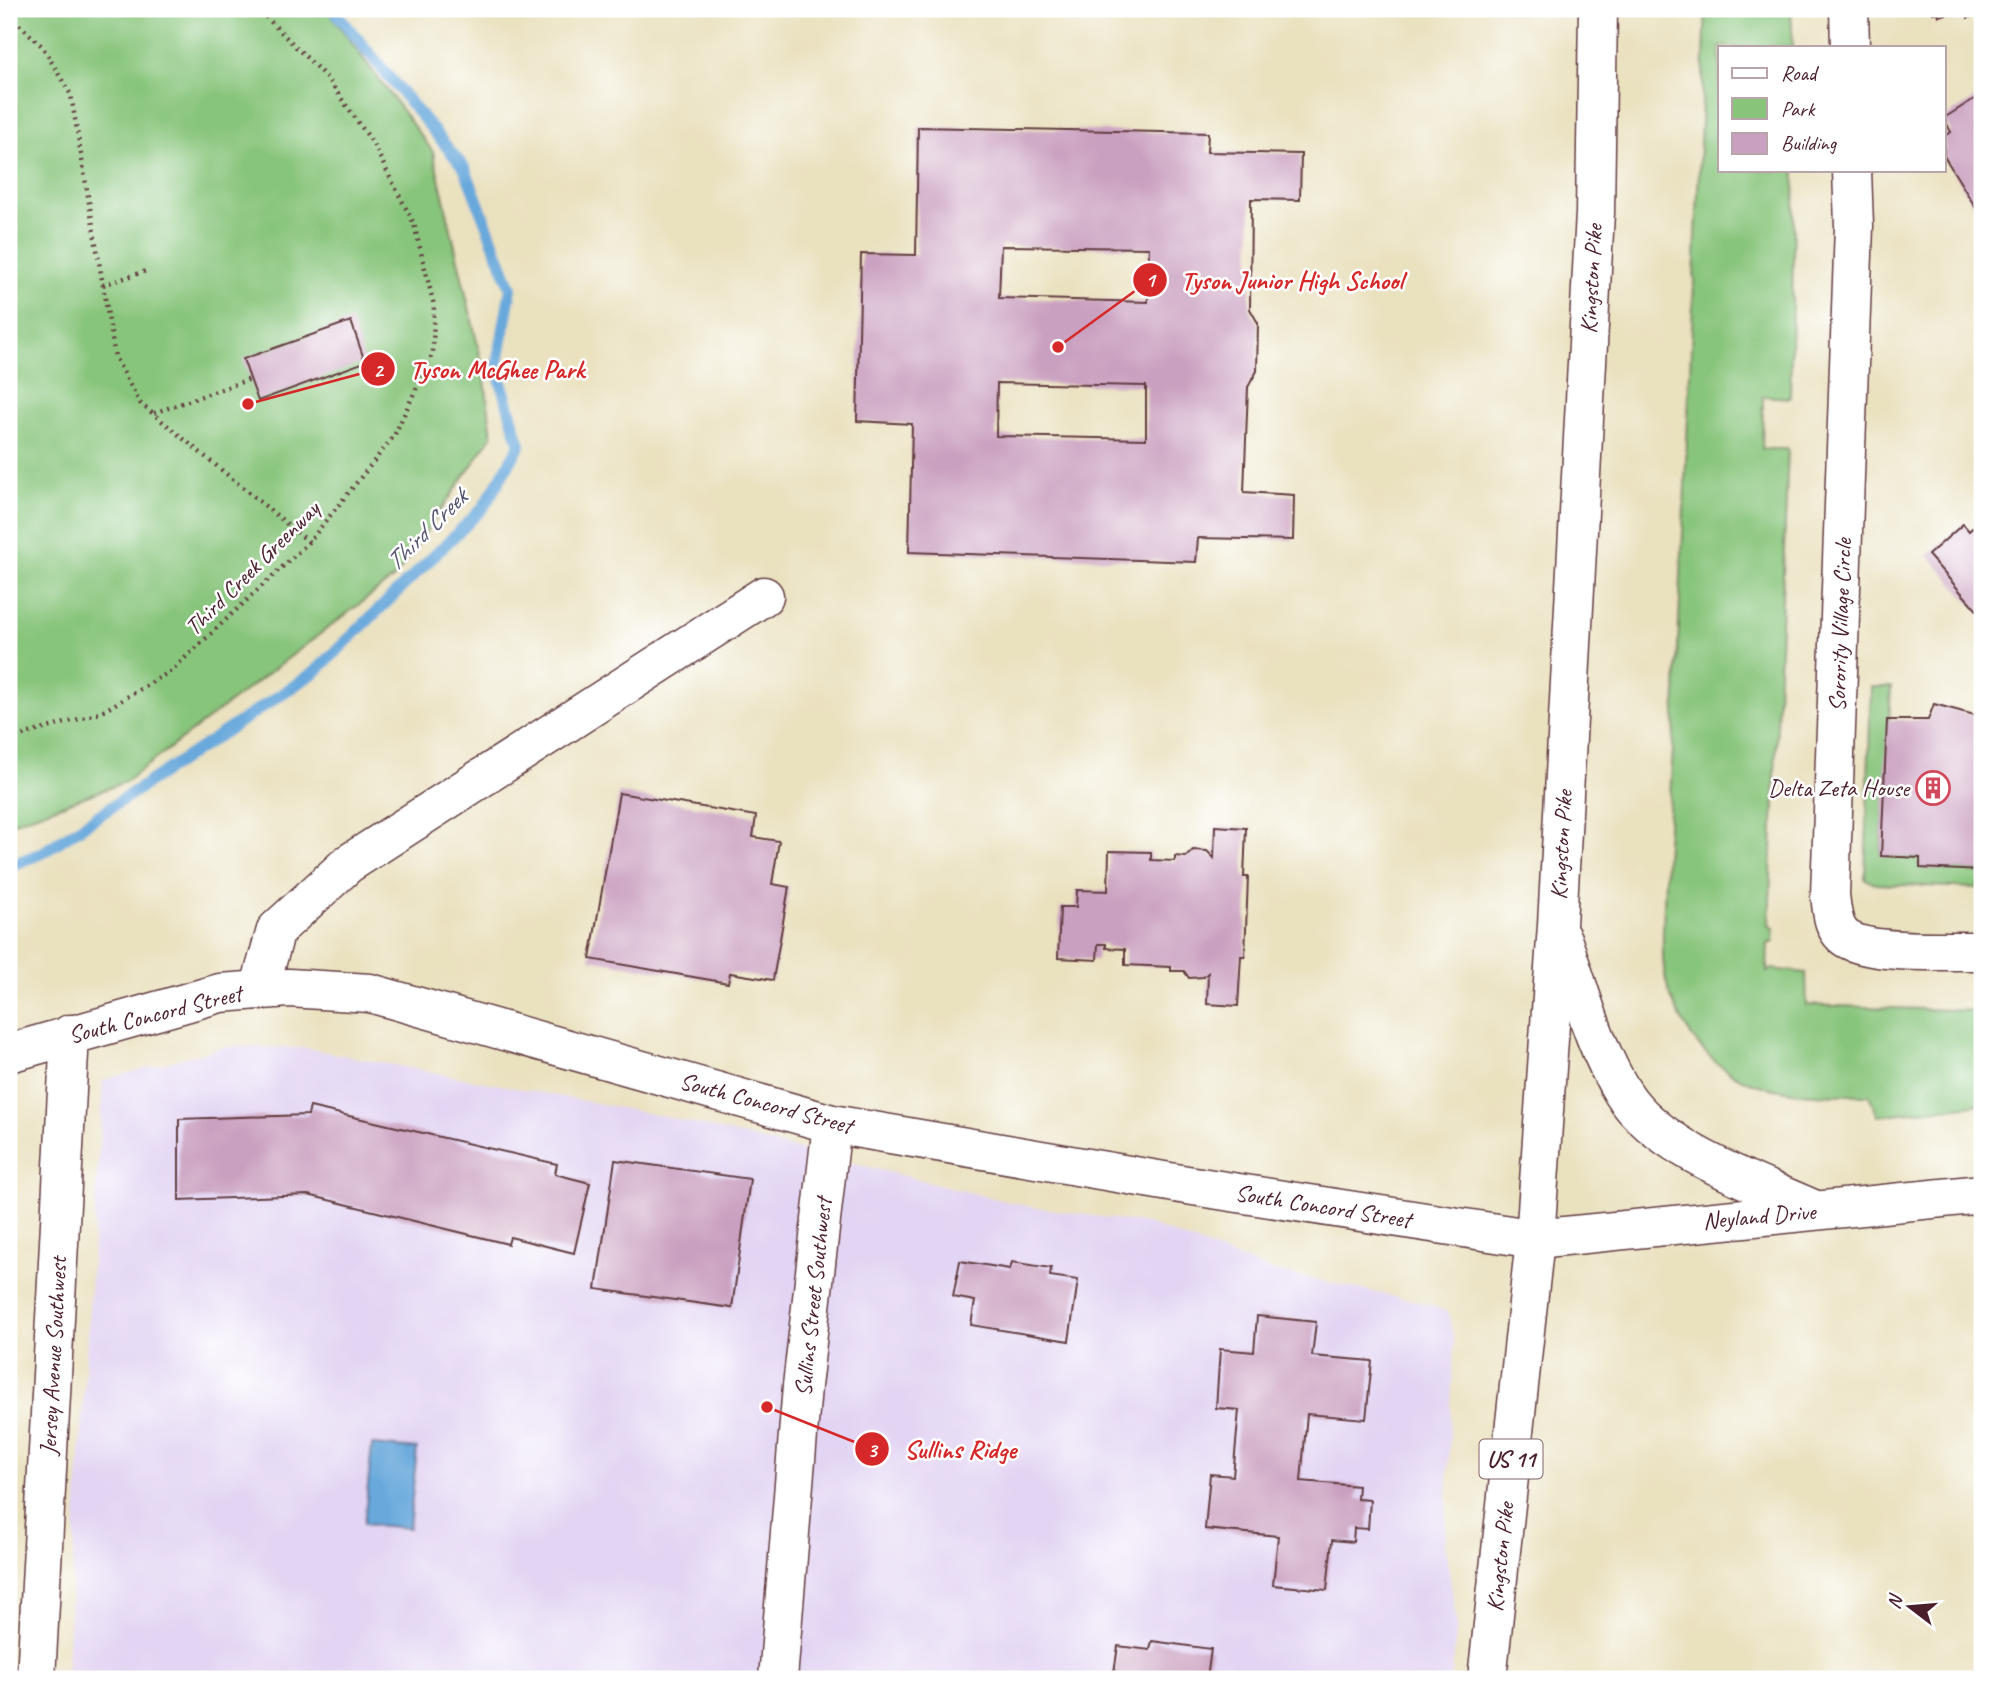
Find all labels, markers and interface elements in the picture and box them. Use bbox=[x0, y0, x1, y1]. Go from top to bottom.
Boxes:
legend bbox=[1718, 46, 1946, 172]
text: Road bbox=[1781, 60, 1820, 86]
text: Park bbox=[1781, 96, 1816, 122]
text: Building bbox=[1781, 130, 1838, 156]
street label: Kingston Pike bbox=[1573, 221, 1609, 334]
callout: Tyson Junior High School bbox=[1133, 256, 1417, 303]
text: Tyson Junior High School bbox=[1181, 264, 1408, 297]
text: 1 bbox=[1145, 267, 1157, 293]
callout: Tyson McGhee Park bbox=[361, 346, 599, 393]
text: Tyson McGhee Park bbox=[410, 353, 587, 386]
text: 2 bbox=[373, 357, 385, 383]
water label: Third Creek bbox=[378, 479, 477, 578]
street label: Third Creek Greenway bbox=[178, 493, 327, 642]
street label: Sorority Village Circle bbox=[1822, 536, 1858, 712]
building icon: Delta Zeta House bbox=[1914, 769, 1952, 807]
place label: Delta Zeta House bbox=[1768, 773, 1911, 803]
street label: Kingston Pike bbox=[1543, 787, 1579, 900]
street label: South Concord Street bbox=[65, 977, 248, 1050]
street label: South Concord Street bbox=[676, 1066, 859, 1141]
street label: South Concord Street bbox=[1233, 1177, 1416, 1235]
street label: Sullins Street Southwest bbox=[788, 1193, 839, 1398]
street label: Neyland Drive bbox=[1701, 1196, 1819, 1236]
street label: Jersey Avenue Southwest bbox=[33, 1254, 73, 1457]
callout: Sullins Ridge bbox=[855, 1426, 1030, 1473]
text: Sullins Ridge bbox=[904, 1433, 1018, 1466]
text: 3 bbox=[867, 1437, 879, 1463]
road number: US 11 bbox=[1480, 1440, 1542, 1478]
street label: Kingston Pike bbox=[1479, 1499, 1521, 1613]
north arrow bbox=[1876, 1572, 1946, 1642]
text: N bbox=[1881, 1591, 1909, 1612]

